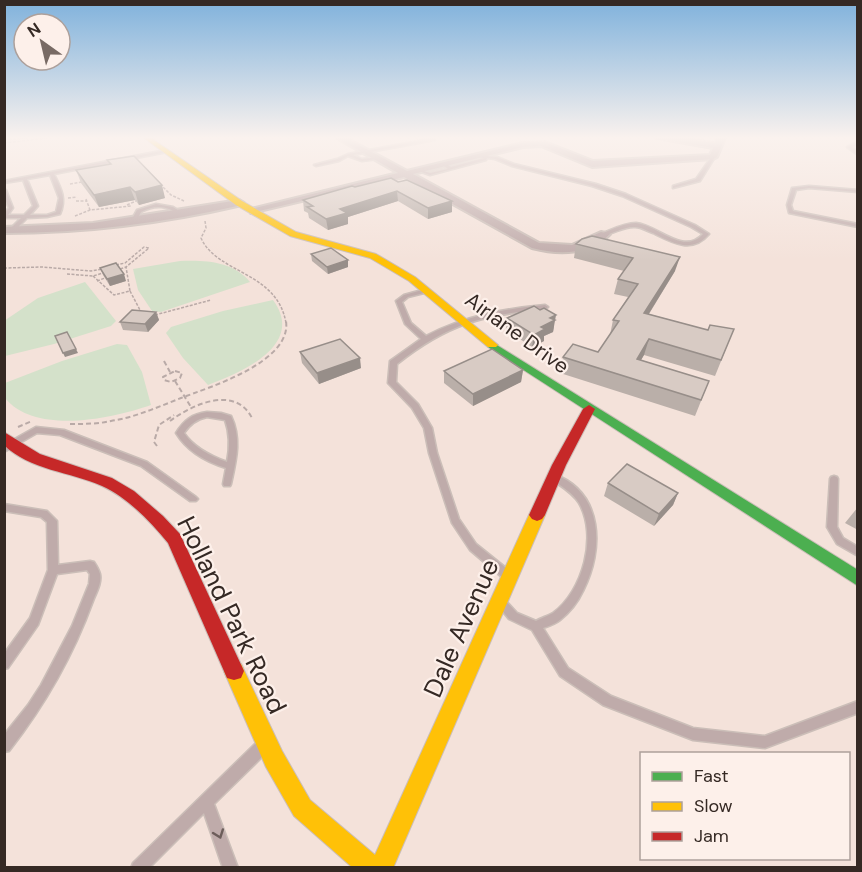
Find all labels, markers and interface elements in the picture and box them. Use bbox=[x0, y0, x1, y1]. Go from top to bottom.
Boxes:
north arrow bbox=[12, 12, 72, 72]
text: N bbox=[23, 18, 45, 42]
street label: Airlane Drive bbox=[459, 286, 575, 380]
street label: Holland Park Road bbox=[169, 511, 295, 719]
street label: Dale Avenue bbox=[415, 554, 507, 702]
legend bbox=[640, 752, 850, 860]
text: Fast bbox=[694, 764, 729, 788]
text: Slow bbox=[694, 794, 733, 818]
text: Jam bbox=[694, 824, 729, 848]
one-way arrow bbox=[211, 828, 224, 839]

